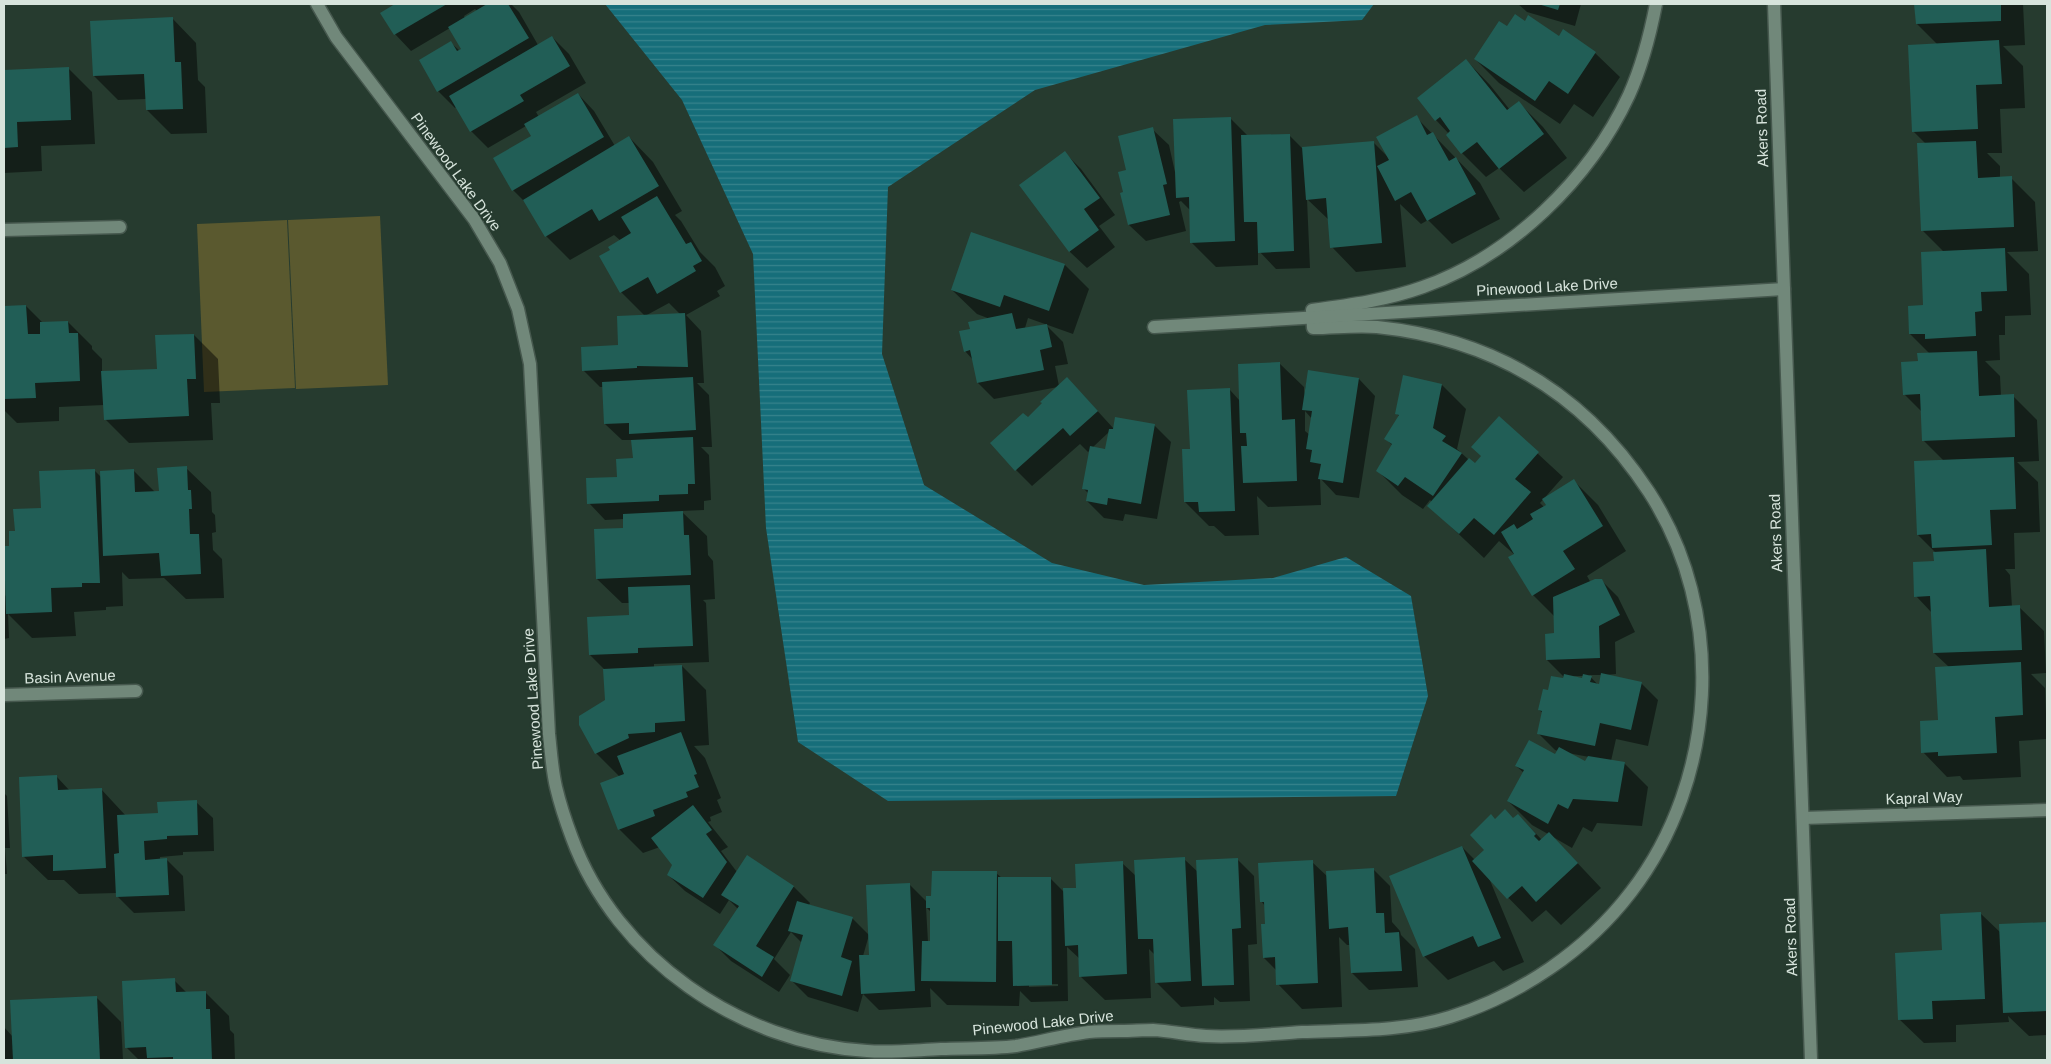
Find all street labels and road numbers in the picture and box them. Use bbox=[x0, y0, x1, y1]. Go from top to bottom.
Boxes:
street label: Akers Road bbox=[1752, 89, 1771, 167]
street label: Pinewood Lake Drive bbox=[408, 109, 505, 234]
street label: Pinewood Lake Drive bbox=[1476, 274, 1618, 299]
street label: Akers Road bbox=[1766, 494, 1785, 572]
street label: Pinewood Lake Drive bbox=[519, 628, 546, 770]
street label: Basin Avenue bbox=[24, 666, 116, 687]
street label: Kapral Way bbox=[1885, 788, 1963, 807]
street label: Akers Road bbox=[1781, 898, 1800, 976]
street label: Pinewood Lake Drive bbox=[972, 1007, 1114, 1038]

